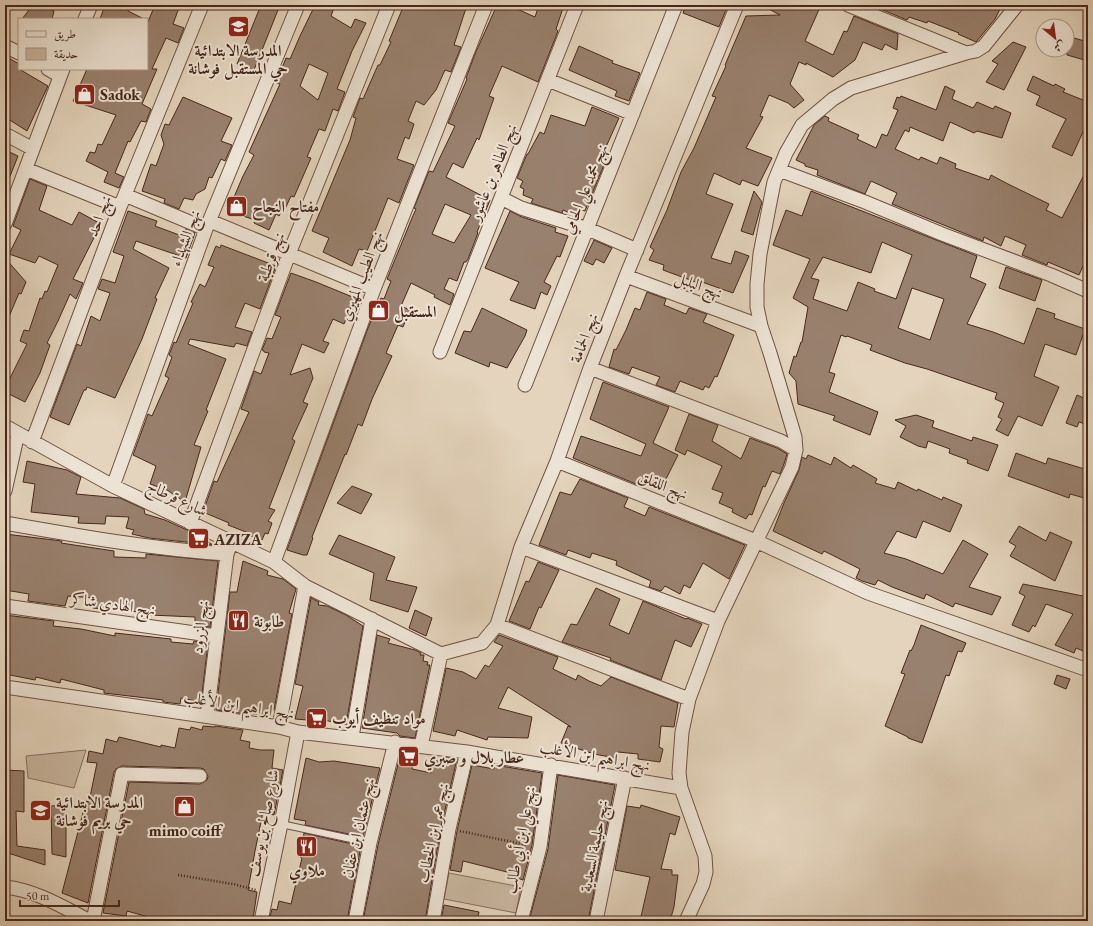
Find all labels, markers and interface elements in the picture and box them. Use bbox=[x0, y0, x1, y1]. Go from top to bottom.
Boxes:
school or university icon: المدرسة الابتدائية حي المستقبل فوشانة bbox=[225, 13, 251, 39]
legend bbox=[18, 18, 148, 70]
north arrow bbox=[1035, 18, 1075, 58]
text: طريق bbox=[54, 26, 76, 42]
text: ش bbox=[1052, 38, 1068, 56]
place label: المدرسة الابتدائية حي المستقبل فوشانة bbox=[188, 40, 288, 82]
text: حديقة bbox=[54, 46, 78, 62]
shop icon: Sadok bbox=[72, 81, 98, 107]
place label: Sadok bbox=[100, 84, 140, 105]
street label: نهج الطاهر بن عاشور bbox=[463, 120, 526, 227]
street label: نهج محمد علي الحامي bbox=[557, 141, 617, 239]
street label: نهج احد bbox=[82, 192, 120, 241]
shop icon: مفتاح النجاح bbox=[223, 193, 249, 219]
place label: مفتاح النجاح bbox=[252, 196, 319, 221]
street label: نهج الشهداء bbox=[165, 207, 209, 271]
street label: نهج الطيب المهيري bbox=[334, 228, 391, 325]
street label: نهج قرطبة bbox=[252, 229, 294, 286]
street label: نهج البلبل bbox=[671, 266, 726, 307]
shop icon: المستقبل bbox=[365, 298, 391, 324]
place label: المستقبل bbox=[394, 301, 436, 323]
street label: نهج الحمامة bbox=[565, 310, 607, 367]
street label: نهج اللقلق bbox=[634, 466, 691, 508]
street label: شارع قرطاج bbox=[142, 475, 211, 525]
supermarket icon: AZIZA bbox=[185, 526, 211, 552]
place label: AZIZA bbox=[213, 529, 262, 550]
street label: نهج الهادي شاكر bbox=[67, 587, 157, 624]
street label: نهج الزرود bbox=[186, 599, 218, 655]
restaurant icon: طابونة bbox=[226, 608, 252, 634]
place label: طابونة bbox=[254, 611, 284, 632]
street label: نهج ابراهيم ابن الأغلب bbox=[181, 685, 296, 730]
supermarket icon: مواد تنظيف أيوب bbox=[303, 705, 329, 731]
place label: مواد تنظيف أيوب bbox=[332, 707, 426, 729]
street label: نهج ابراهيم ابن الأغلب bbox=[537, 735, 652, 782]
supermarket icon: عطار بلال و صبري bbox=[396, 744, 422, 770]
place label: عطار بلال و صبري bbox=[424, 747, 525, 771]
street label: شارع صالح بن يوسف bbox=[242, 767, 287, 879]
street label: نهج عثمان ابن عفان bbox=[336, 776, 384, 881]
street label: نهج عمر ابن الخطاب bbox=[412, 781, 458, 886]
street label: نهج علي ابن أبي طالب bbox=[498, 784, 546, 896]
place label: المدرسة الابتدائية حي بريم فوشانة bbox=[56, 792, 143, 835]
shop icon: mimo coiff bbox=[172, 794, 198, 820]
school or university icon: المدرسة الابتدائية حي بريم فوشانة bbox=[27, 798, 53, 824]
street label: نهج حليمة السعدية bbox=[575, 798, 617, 895]
place label: mimo coiff bbox=[149, 820, 224, 841]
restaurant icon: ملاوي bbox=[294, 834, 320, 860]
place label: ملاوي bbox=[289, 860, 325, 884]
scale bar bbox=[20, 882, 119, 908]
text: 50 m bbox=[26, 888, 50, 904]

